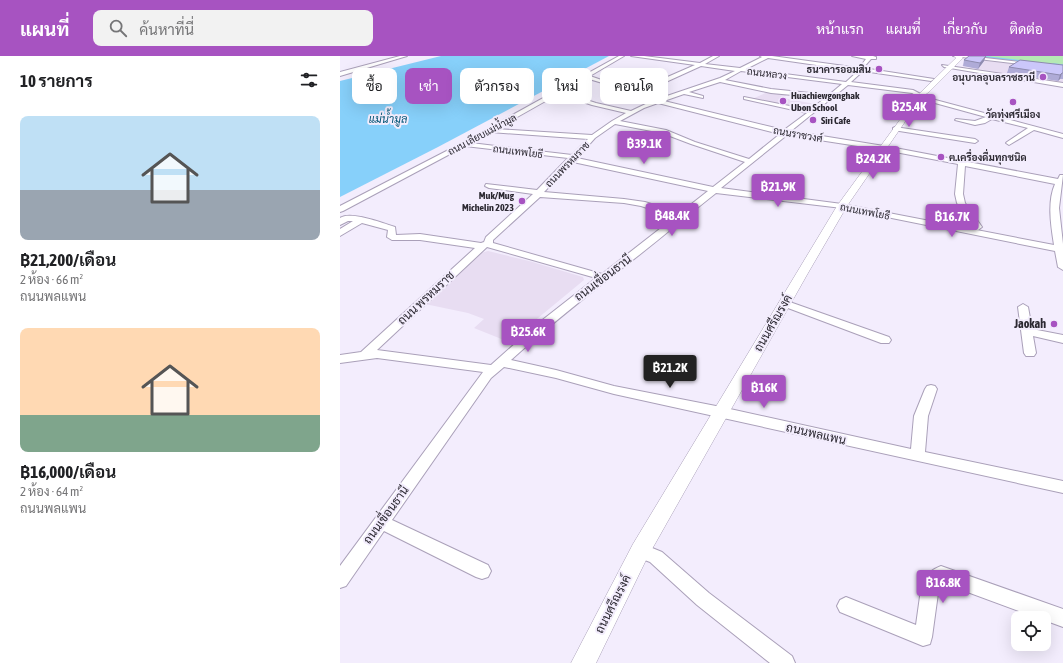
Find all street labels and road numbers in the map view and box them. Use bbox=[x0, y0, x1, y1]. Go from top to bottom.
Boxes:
street label: ถนนหลวง bbox=[746, 66, 788, 81]
street label: ถนน เลียบแม่น้ำมูล bbox=[444, 108, 520, 159]
street label: ถนนราชวงศ์ bbox=[772, 123, 824, 144]
street label: ถนนพรหมราช bbox=[543, 139, 592, 189]
street label: ถนนเทพโยธี bbox=[492, 142, 544, 160]
street label: ถนนเทพโยธี bbox=[839, 200, 891, 222]
street label: ถนนเขื่อนธานี bbox=[569, 249, 635, 304]
street label: ถนน พรหมราช bbox=[395, 268, 457, 328]
street label: ถนนศรีณรงค์ bbox=[750, 291, 795, 354]
street label: ถนนพลแพน bbox=[785, 420, 848, 448]
street label: ถนนเขื่อนธานี bbox=[357, 481, 412, 547]
street label: ถนนศรีณรงค์ bbox=[591, 572, 634, 636]

